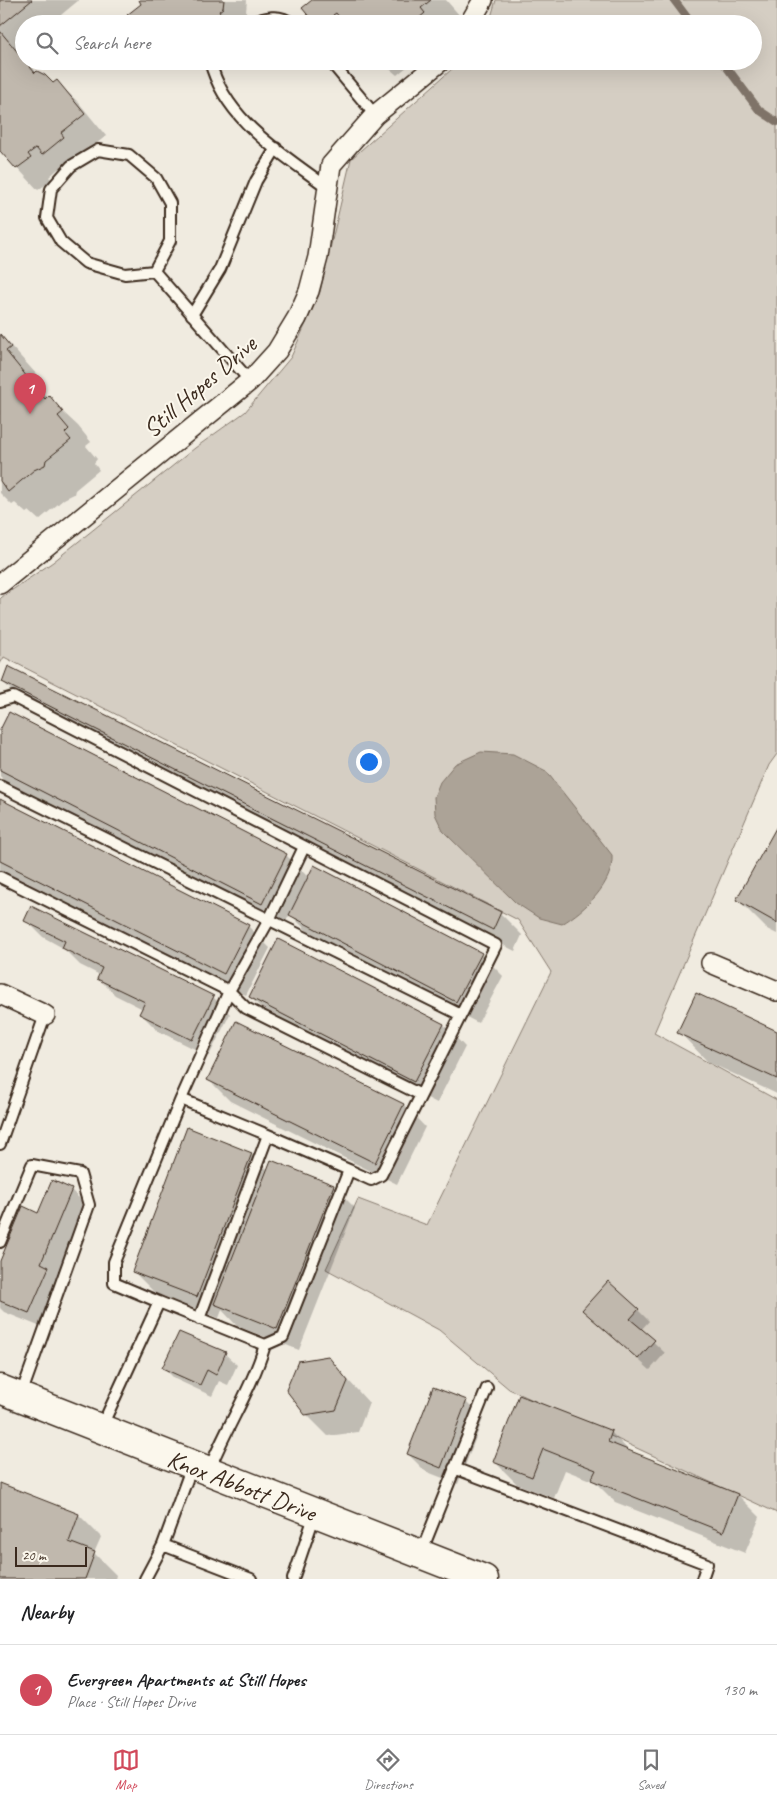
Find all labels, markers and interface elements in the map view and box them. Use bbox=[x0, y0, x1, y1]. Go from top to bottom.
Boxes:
search box bbox=[15, 15, 762, 70]
icon: search bbox=[33, 29, 61, 57]
text: Search here bbox=[73, 31, 150, 55]
street label: Still Hopes Drive bbox=[136, 328, 264, 445]
pin: 1 bbox=[14, 373, 46, 414]
your location bbox=[356, 749, 382, 775]
street label: Knox Abbott Drive bbox=[163, 1443, 322, 1530]
scale bar bbox=[15, 1544, 88, 1567]
text: 20 m bbox=[22, 1547, 46, 1564]
text: Nearby bbox=[20, 1599, 73, 1625]
text: Evergreen Apartments at Still Hopes bbox=[67, 1668, 306, 1692]
text: 1 bbox=[32, 1680, 40, 1700]
text: 130 m bbox=[723, 1680, 757, 1700]
text: Place · Still Hopes Drive bbox=[67, 1692, 195, 1712]
tab: Map bbox=[112, 1746, 140, 1793]
tab: Directions bbox=[364, 1746, 413, 1793]
tab: Saved bbox=[637, 1746, 665, 1793]

